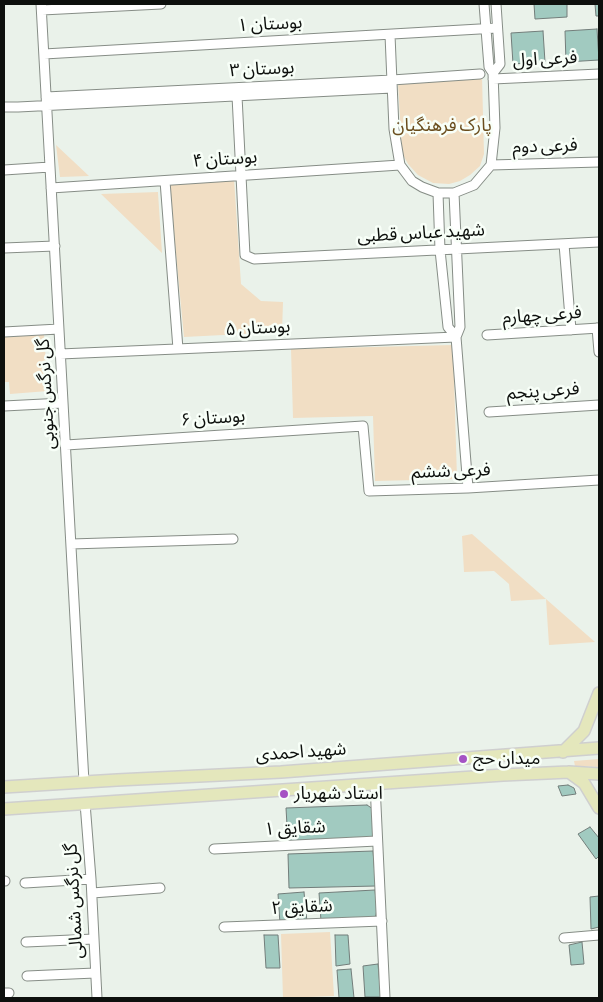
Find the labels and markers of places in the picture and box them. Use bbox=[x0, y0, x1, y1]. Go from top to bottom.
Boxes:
place label: میدان حج bbox=[473, 748, 540, 770]
marker: میدان حج bbox=[457, 753, 469, 765]
place label: استاد شهریار bbox=[294, 783, 383, 805]
marker: استاد شهریار bbox=[278, 788, 290, 800]

